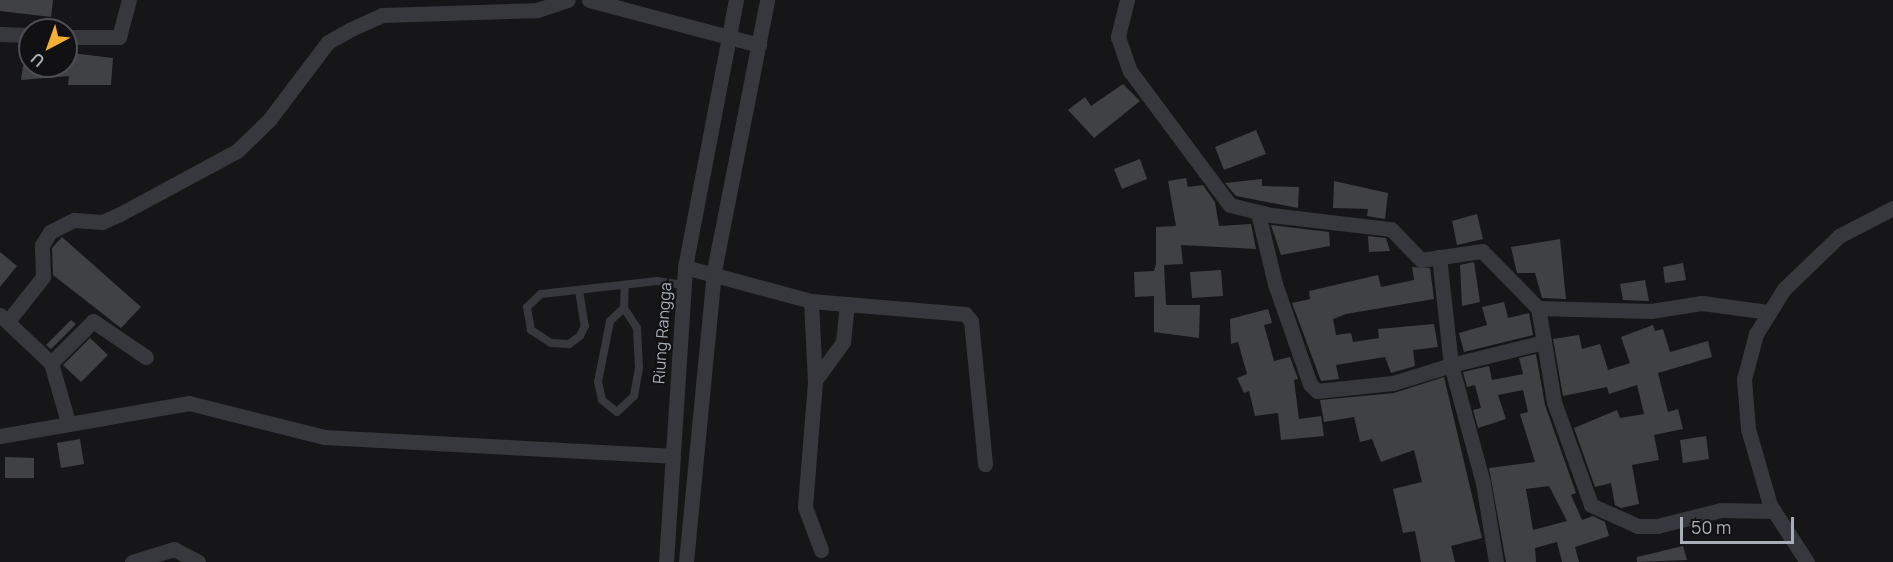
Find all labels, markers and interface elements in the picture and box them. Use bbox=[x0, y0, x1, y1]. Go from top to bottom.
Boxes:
north arrow bbox=[18, 18, 78, 78]
text: U bbox=[26, 48, 49, 72]
street label: Riung Rangga bbox=[649, 282, 675, 384]
scale bar bbox=[1683, 505, 1797, 543]
text: 50 m bbox=[1691, 515, 1731, 539]

